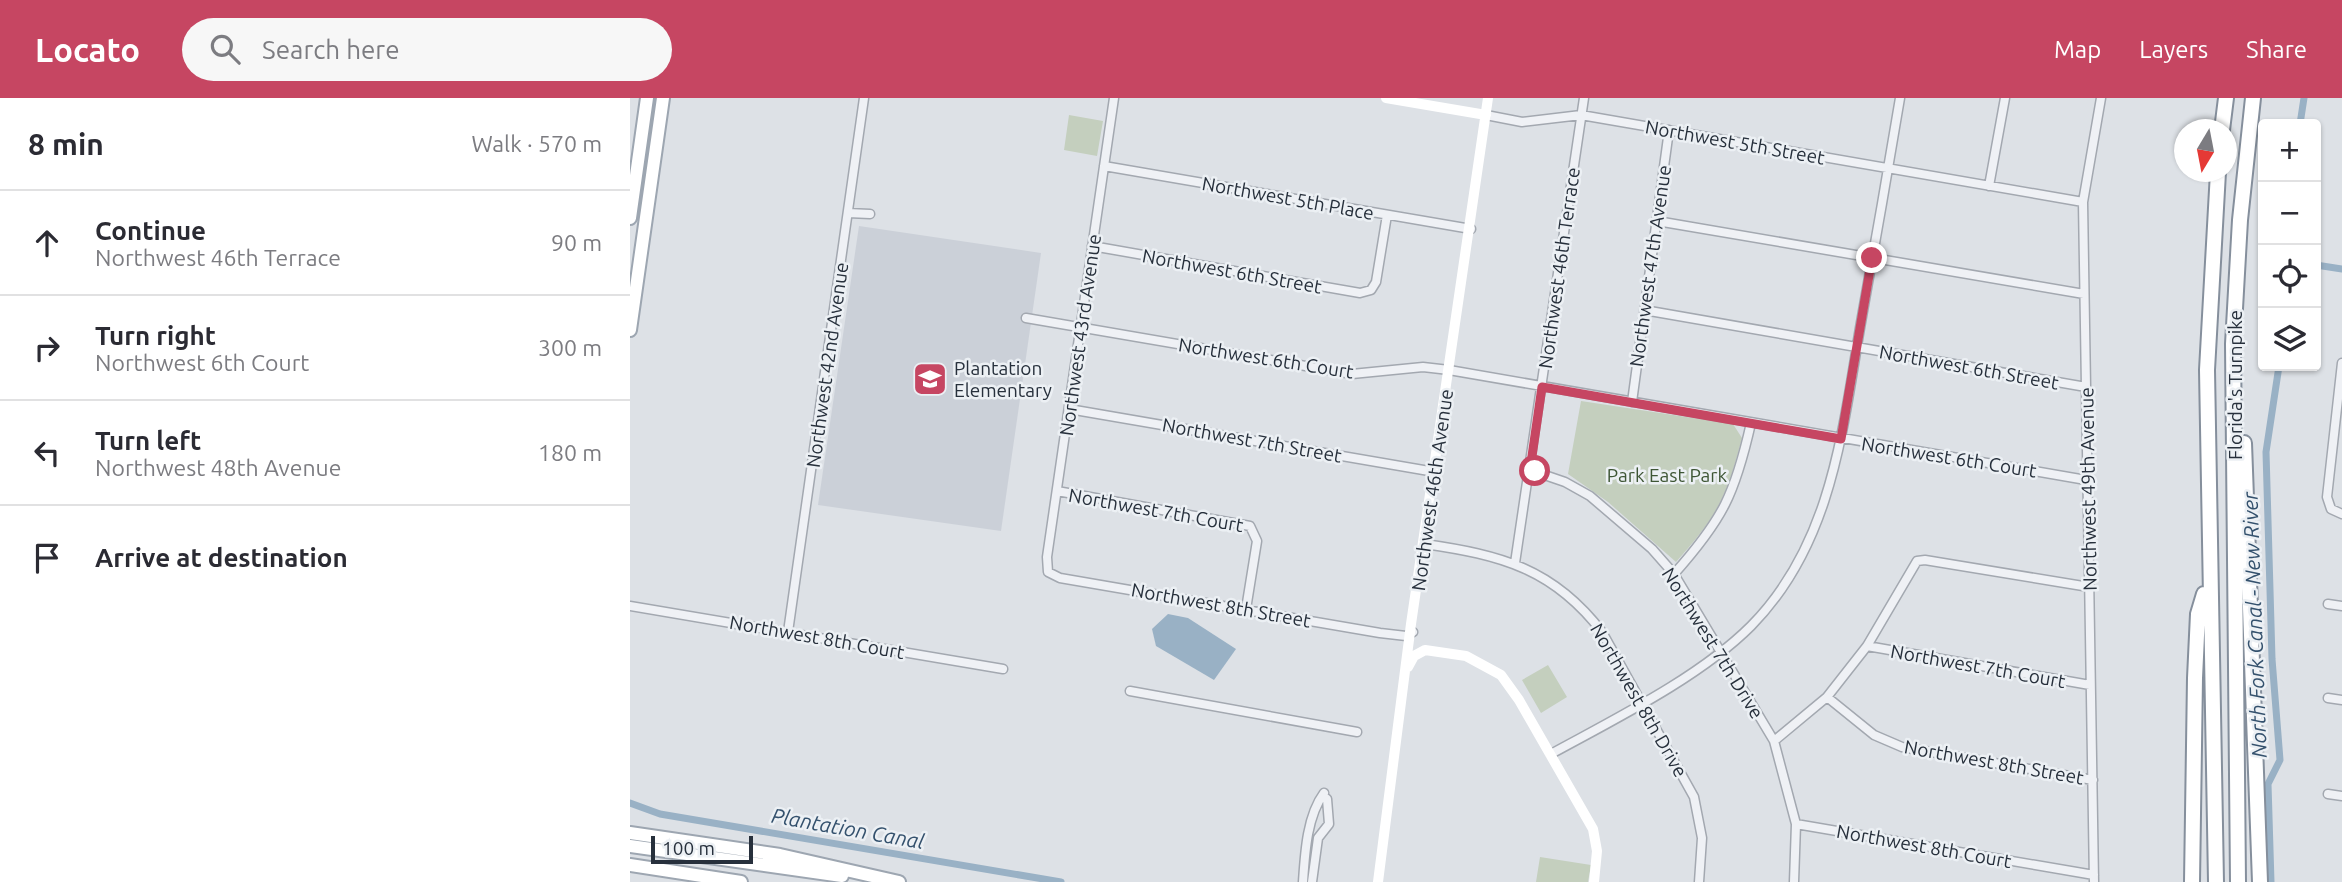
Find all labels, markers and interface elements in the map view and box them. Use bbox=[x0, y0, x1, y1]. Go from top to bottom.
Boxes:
search box bbox=[182, 18, 672, 81]
icon: search bbox=[206, 30, 244, 68]
text: Locato bbox=[35, 31, 140, 68]
text: Search here bbox=[262, 35, 400, 64]
text: Map bbox=[2054, 36, 2101, 63]
text: Layers bbox=[2139, 36, 2208, 63]
text: Share bbox=[2246, 36, 2307, 63]
street label: Northwest 5th Street bbox=[1644, 115, 1827, 169]
north arrow bbox=[2174, 119, 2237, 182]
map controls bbox=[2258, 119, 2321, 371]
button: + bbox=[2258, 119, 2321, 182]
text: 8 min bbox=[28, 127, 104, 161]
text: Walk · 570 m bbox=[471, 131, 602, 156]
street label: Northwest 47th Avenue bbox=[1625, 164, 1675, 368]
street label: Northwest 46th Terrace bbox=[1534, 166, 1584, 370]
street label: Northwest 5th Place bbox=[1200, 172, 1376, 224]
button: − bbox=[2258, 182, 2321, 245]
text: Continue bbox=[95, 216, 206, 245]
icon: ahead bbox=[28, 224, 66, 262]
text: 90 m bbox=[551, 230, 602, 255]
street label: Northwest 43rd Avenue bbox=[1055, 233, 1105, 437]
route end bbox=[1856, 242, 1887, 273]
street label: Northwest 6th Street bbox=[1141, 244, 1324, 298]
text: Northwest 46th Terrace bbox=[95, 245, 341, 270]
button: locate bbox=[2258, 245, 2321, 308]
street label: Northwest 42nd Avenue bbox=[802, 261, 852, 469]
button: layers bbox=[2258, 308, 2321, 371]
street label: Florida's Turnpike bbox=[2224, 310, 2246, 460]
text: Turn right bbox=[95, 321, 216, 350]
icon: right bbox=[28, 329, 66, 367]
street label: Northwest 6th Court bbox=[1177, 333, 1356, 383]
text: 300 m bbox=[538, 335, 602, 360]
street label: Northwest 6th Street bbox=[1878, 340, 2061, 394]
text: Northwest 6th Court bbox=[95, 350, 309, 375]
place label: Plantation Elementary bbox=[954, 357, 1052, 401]
school or university icon: Plantation Elementary bbox=[911, 360, 949, 398]
street label: Northwest 49th Avenue bbox=[2075, 387, 2101, 591]
street label: Northwest 46th Avenue bbox=[1407, 388, 1457, 592]
street label: Northwest 7th Street bbox=[1161, 413, 1344, 467]
text: Turn left bbox=[95, 426, 201, 455]
street label: Northwest 6th Court bbox=[1860, 432, 2039, 482]
icon: left bbox=[28, 434, 66, 472]
text: 180 m bbox=[538, 440, 602, 465]
text: Northwest 48th Avenue bbox=[95, 455, 341, 480]
route start bbox=[1519, 455, 1550, 486]
park label: Park East Park bbox=[1607, 464, 1728, 486]
street label: Northwest 7th Court bbox=[1067, 484, 1246, 536]
water label: North Fork Canal - New River bbox=[2237, 491, 2271, 758]
icon: arrive bbox=[28, 539, 66, 577]
text: Arrive at destination bbox=[95, 543, 348, 572]
street label: Northwest 7th Drive bbox=[1658, 563, 1768, 723]
street label: Northwest 8th Street bbox=[1130, 578, 1313, 632]
street label: Northwest 8th Court bbox=[728, 611, 907, 663]
street label: Northwest 8th Drive bbox=[1586, 619, 1692, 781]
street label: Northwest 7th Court bbox=[1889, 640, 2068, 692]
street label: Northwest 8th Street bbox=[1903, 735, 2086, 789]
water label: Plantation Canal bbox=[770, 803, 926, 853]
street label: Northwest 8th Court bbox=[1835, 820, 2014, 872]
scale bar bbox=[651, 833, 752, 865]
text: 100 m bbox=[662, 837, 715, 859]

